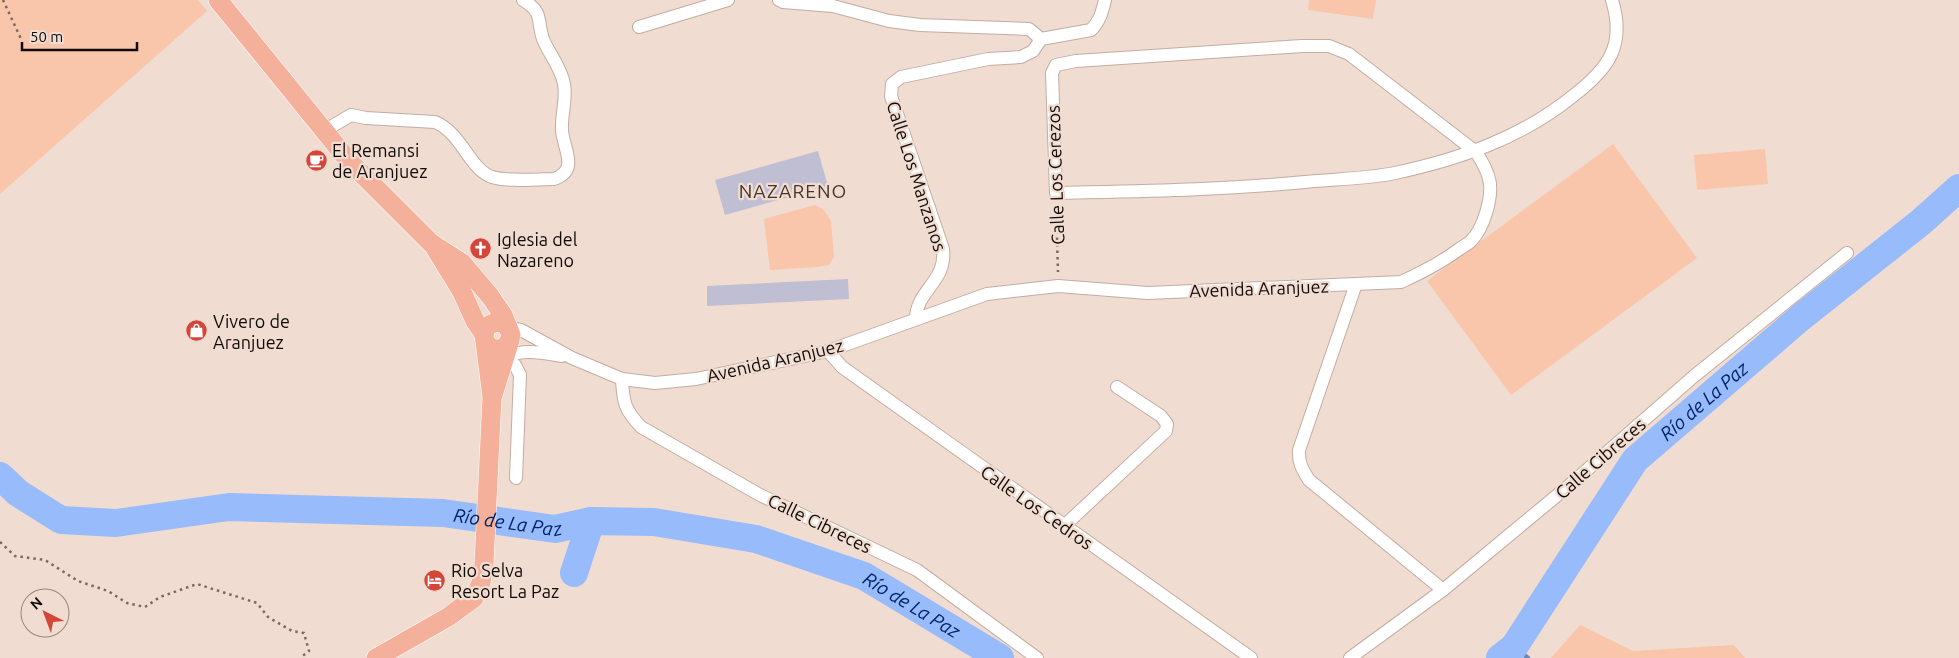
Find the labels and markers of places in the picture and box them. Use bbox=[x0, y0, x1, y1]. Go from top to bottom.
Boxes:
place label: El Remansi de Aranjuez bbox=[332, 140, 428, 181]
cafe icon: El Remansi de Aranjuez bbox=[304, 148, 328, 172]
place label: Iglesia del Nazareno bbox=[497, 229, 578, 270]
church icon: Iglesia del Nazareno bbox=[469, 237, 493, 261]
place label: Vivero de Aranjuez bbox=[213, 311, 290, 352]
shop icon: Vivero de Aranjuez bbox=[185, 319, 209, 343]
place label: Rio Selva Resort La Paz bbox=[451, 560, 559, 601]
hotel icon: Rio Selva Resort La Paz bbox=[423, 568, 447, 592]

